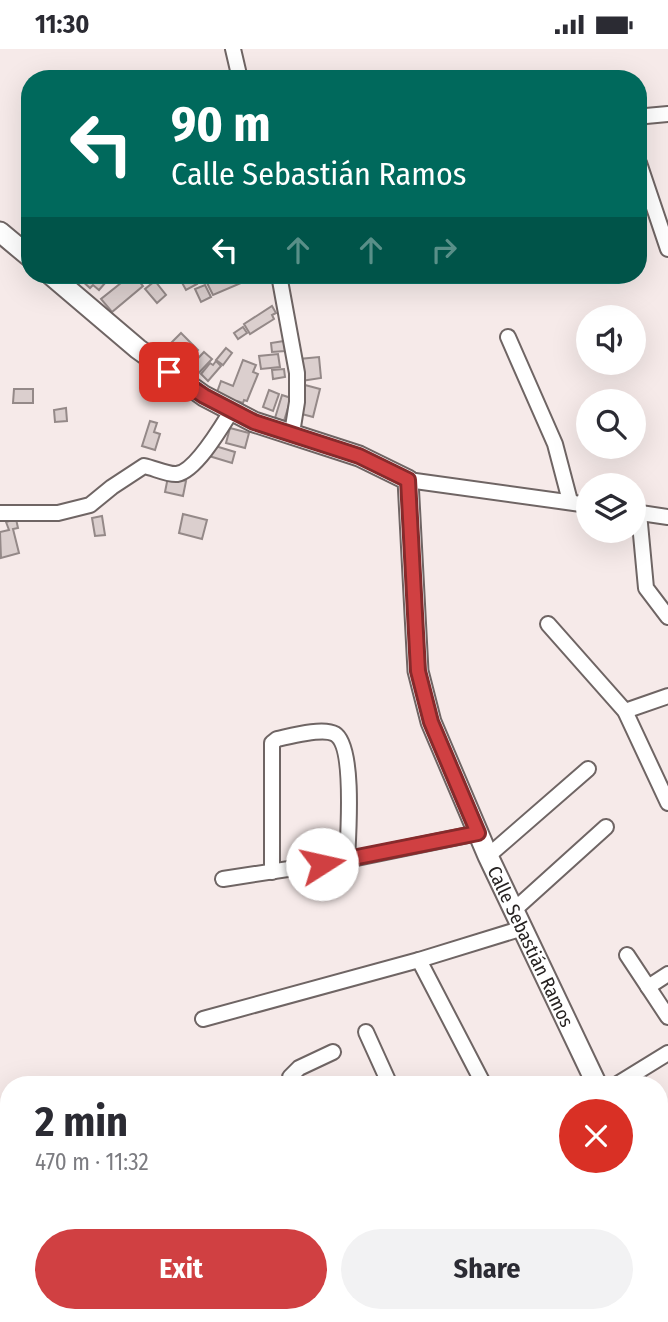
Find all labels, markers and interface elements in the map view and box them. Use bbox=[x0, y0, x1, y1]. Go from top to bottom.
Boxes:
text: 11:30 bbox=[35, 9, 89, 40]
text: 90 m bbox=[171, 95, 271, 154]
icon: left bbox=[56, 98, 147, 189]
text: Calle Sebastián Ramos bbox=[171, 155, 466, 193]
icon: left bbox=[206, 231, 244, 269]
icon: ahead bbox=[279, 231, 317, 269]
icon: ahead bbox=[352, 231, 390, 269]
icon: right bbox=[425, 231, 463, 269]
map controls bbox=[576, 305, 646, 543]
button: sound bbox=[576, 305, 646, 375]
pin bbox=[139, 342, 199, 402]
icon: arrive bbox=[150, 353, 188, 391]
button: search bbox=[576, 389, 646, 459]
button: layers bbox=[576, 473, 646, 543]
position arrow bbox=[285, 827, 359, 901]
street label: Calle Sebastián Ramos bbox=[482, 862, 579, 1031]
text: 2 min bbox=[35, 1097, 128, 1147]
button: close bbox=[559, 1099, 633, 1173]
text: 470 m · 11:32 bbox=[35, 1148, 149, 1176]
button: Exit bbox=[35, 1229, 327, 1309]
button: Share bbox=[341, 1229, 633, 1309]

